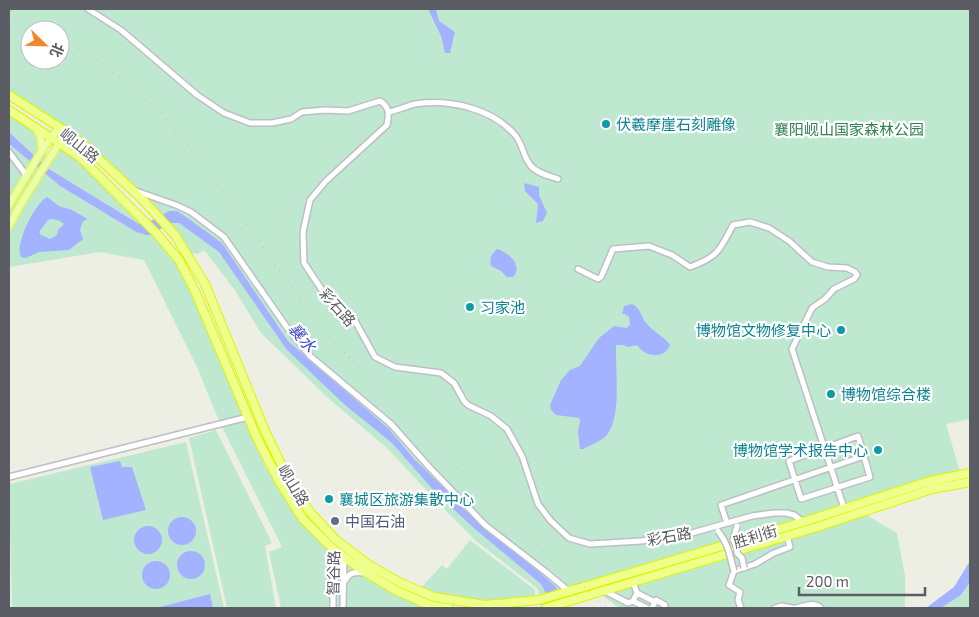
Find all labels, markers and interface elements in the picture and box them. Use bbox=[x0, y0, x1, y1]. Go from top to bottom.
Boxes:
north arrow bbox=[20, 20, 70, 70]
text: 北 bbox=[47, 41, 68, 60]
place label: 伏羲摩崖石刻雕像 bbox=[616, 115, 736, 133]
marker: 伏羲摩崖石刻雕像 bbox=[600, 118, 612, 130]
park label: 襄阳岘山国家森林公园 bbox=[774, 120, 924, 138]
street label: 岘山路 bbox=[57, 124, 103, 166]
street label: 彩石路 bbox=[316, 284, 360, 330]
place label: 习家池 bbox=[480, 298, 525, 316]
marker: 习家池 bbox=[464, 301, 476, 313]
water label: 襄水 bbox=[285, 319, 321, 356]
place label: 博物馆文物修复中心 bbox=[696, 321, 831, 339]
marker: 博物馆文物修复中心 bbox=[835, 324, 847, 336]
place label: 博物馆综合楼 bbox=[841, 385, 931, 403]
marker: 博物馆综合楼 bbox=[825, 388, 837, 400]
place label: 博物馆学术报告中心 bbox=[733, 441, 868, 459]
marker: 博物馆学术报告中心 bbox=[872, 444, 884, 456]
street label: 岘山路 bbox=[275, 461, 313, 509]
place label: 襄城区旅游集散中心 bbox=[339, 490, 474, 508]
marker: 襄城区旅游集散中心 bbox=[323, 493, 335, 505]
place label: 中国石油 bbox=[345, 512, 405, 530]
marker: 中国石油 bbox=[329, 515, 341, 527]
street label: 胜利街 bbox=[731, 521, 779, 551]
street label: 彩石路 bbox=[645, 523, 693, 549]
street label: 智谷路 bbox=[324, 550, 342, 596]
scale bar bbox=[799, 564, 925, 596]
text: 200 m bbox=[806, 572, 849, 590]

